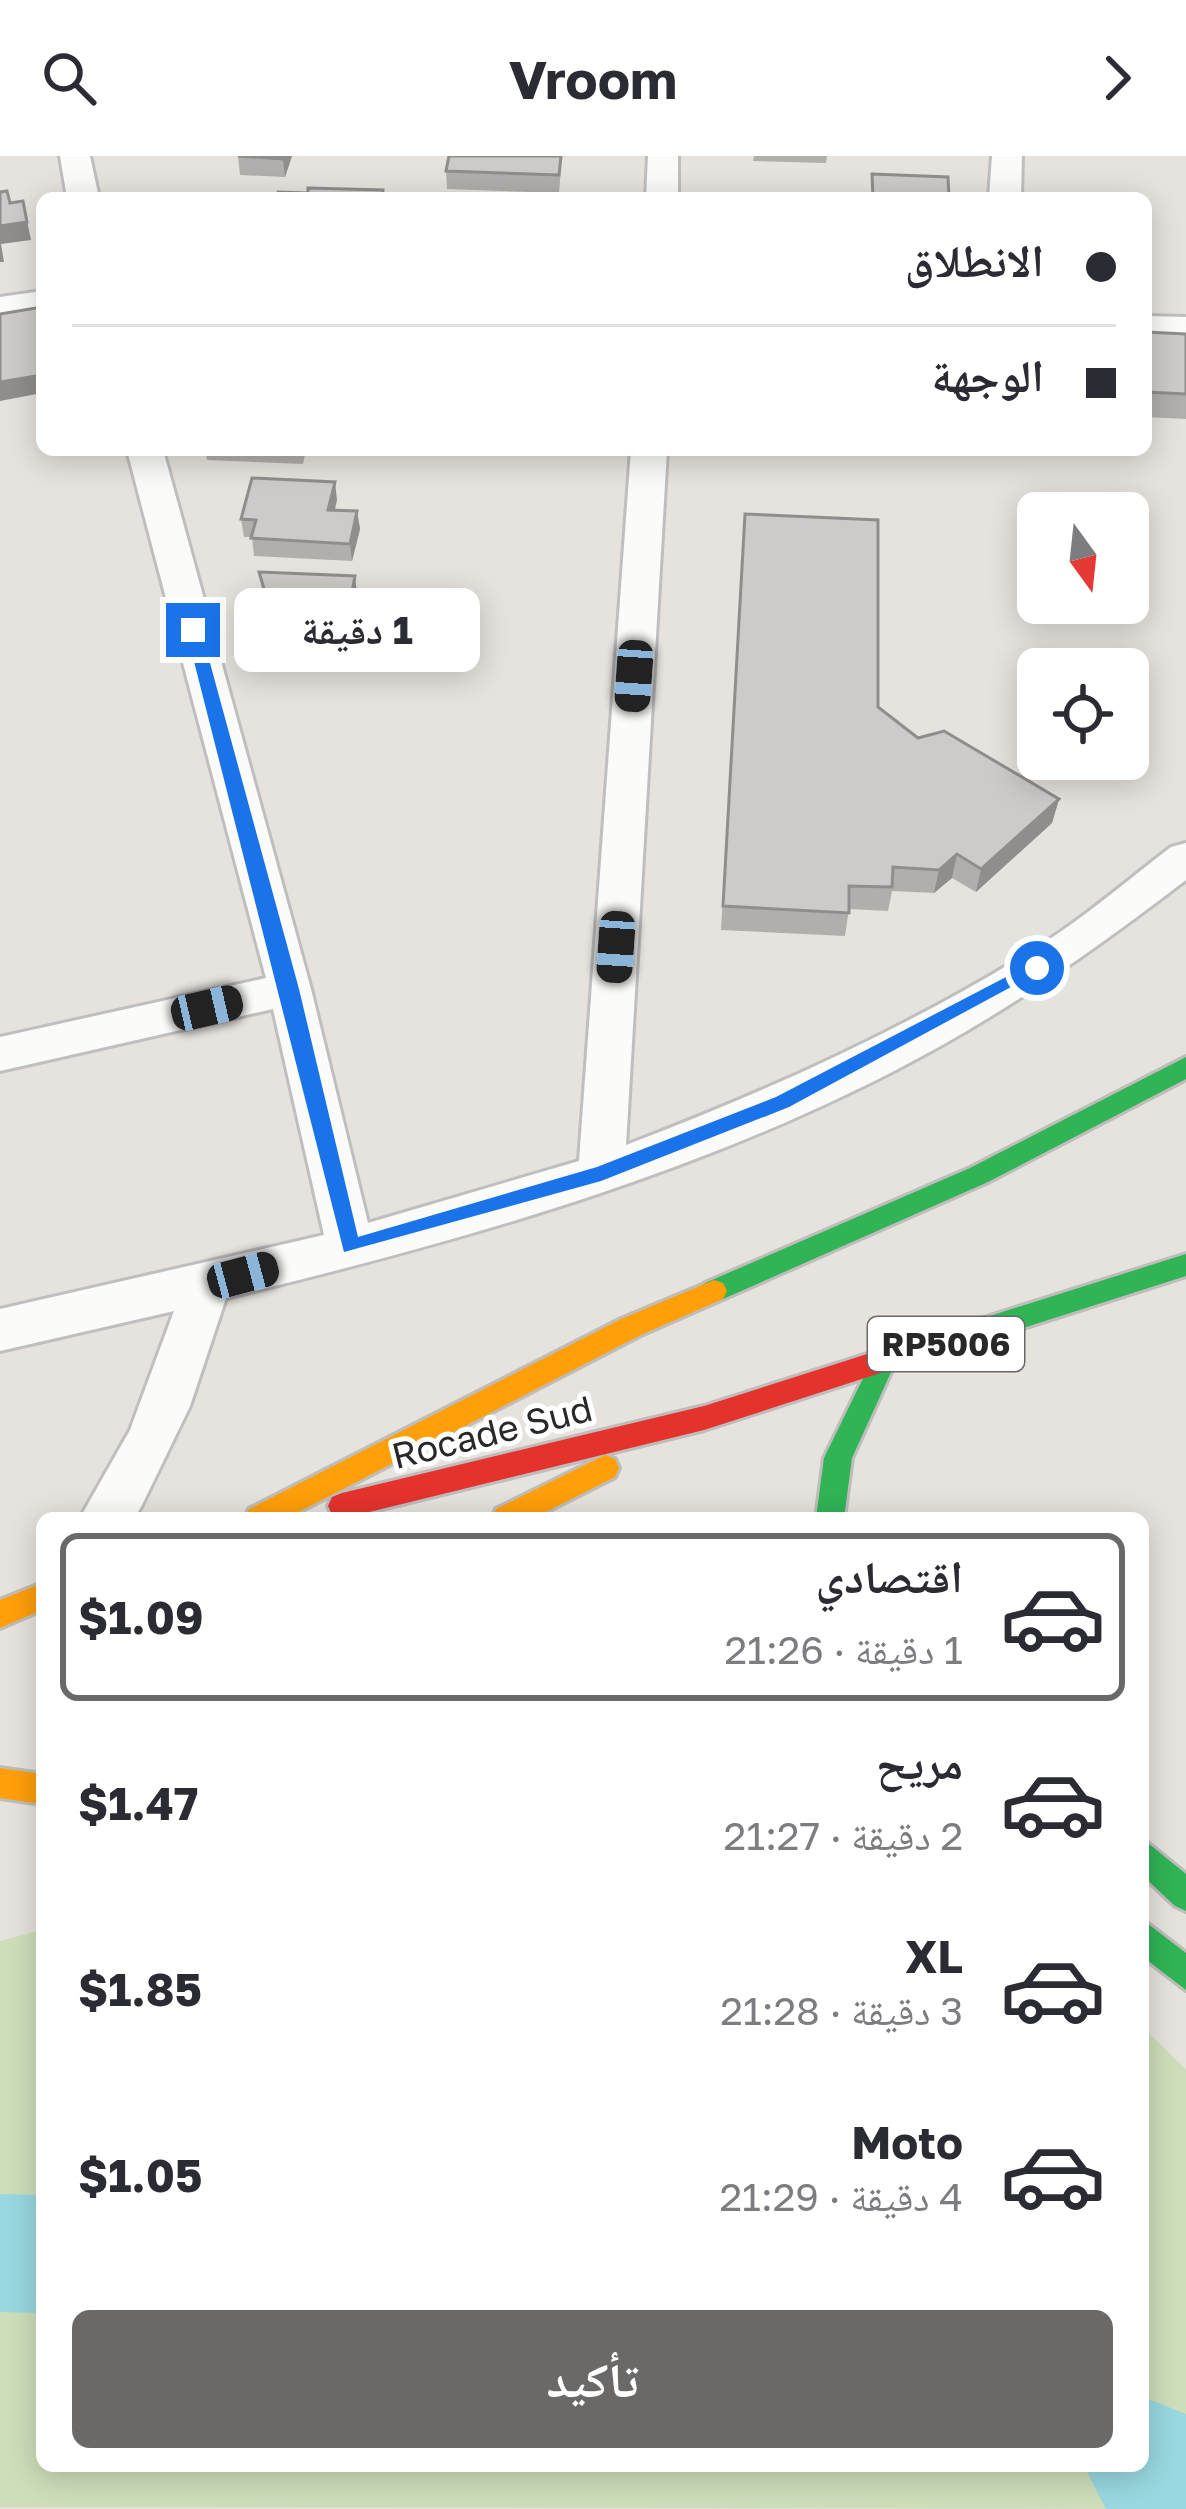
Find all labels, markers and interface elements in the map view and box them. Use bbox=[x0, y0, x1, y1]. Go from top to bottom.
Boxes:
icon: search bbox=[36, 45, 102, 111]
icon: forward bbox=[1084, 45, 1150, 111]
text: Vroom bbox=[509, 46, 677, 111]
text: الانطلاق bbox=[905, 233, 1044, 287]
text: الوجهة bbox=[931, 348, 1044, 402]
north arrow bbox=[1017, 492, 1149, 624]
map controls bbox=[1017, 492, 1149, 780]
callout: 1 دقيقة bbox=[235, 588, 481, 672]
route end bbox=[166, 603, 220, 657]
text: 1 دقيقة bbox=[301, 606, 413, 653]
car bbox=[614, 639, 654, 713]
button: locate bbox=[1017, 648, 1149, 780]
car bbox=[596, 910, 636, 984]
route start bbox=[1010, 941, 1064, 995]
car bbox=[168, 982, 246, 1034]
car bbox=[204, 1248, 282, 1302]
road number: RP5006 bbox=[868, 1317, 1024, 1371]
street label: Rocade Sud bbox=[387, 1386, 596, 1477]
text: اقتصادي bbox=[816, 1549, 963, 1603]
icon: car bbox=[999, 1563, 1107, 1671]
text: $1.09 bbox=[78, 1590, 204, 1644]
text: 1 دقيقة · 21:26 bbox=[724, 1626, 963, 1673]
text: مريح bbox=[876, 1735, 963, 1789]
icon: car bbox=[999, 1749, 1107, 1857]
text: $1.47 bbox=[78, 1776, 198, 1830]
text: 2 دقيقة · 21:27 bbox=[724, 1812, 963, 1859]
text: XL bbox=[905, 1929, 963, 1983]
icon: car bbox=[999, 1935, 1107, 2043]
text: $1.85 bbox=[78, 1962, 202, 2016]
text: 3 دقيقة · 21:28 bbox=[720, 1987, 963, 2034]
text: Moto bbox=[851, 2115, 963, 2169]
icon: car bbox=[999, 2121, 1107, 2229]
text: $1.05 bbox=[78, 2148, 202, 2202]
text: 4 دقيقة · 21:29 bbox=[720, 2173, 963, 2220]
button: تأكيد bbox=[72, 2310, 1113, 2448]

